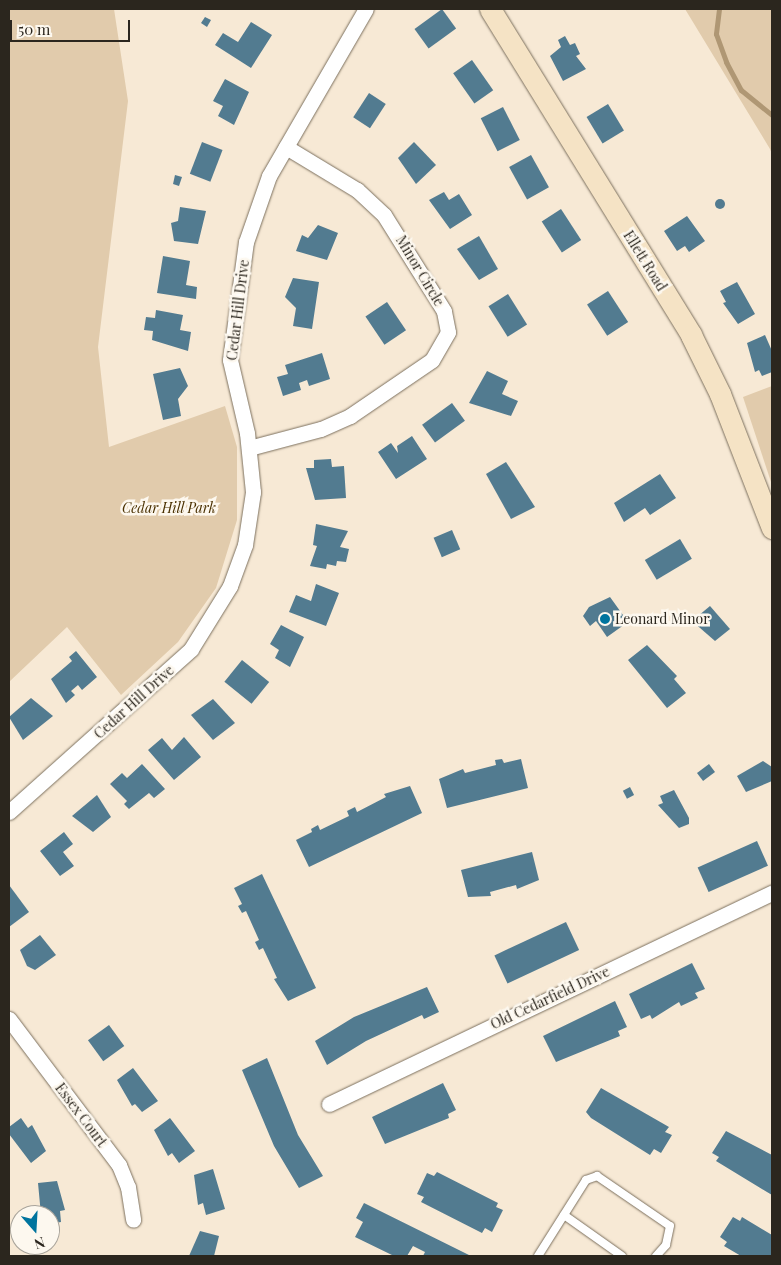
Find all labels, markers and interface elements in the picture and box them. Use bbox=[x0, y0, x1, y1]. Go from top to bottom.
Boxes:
scale bar bbox=[12, 10, 132, 42]
text: 50 m bbox=[18, 19, 50, 39]
street label: Ellett Road bbox=[620, 228, 670, 294]
street label: Minor Circle bbox=[392, 233, 448, 309]
street label: Cedar Hill Drive bbox=[223, 258, 253, 362]
park label: Cedar Hill Park bbox=[122, 500, 216, 516]
place label: Leonard Minor bbox=[615, 611, 709, 627]
marker: Leonard Minor bbox=[599, 613, 611, 625]
street label: Cedar Hill Drive bbox=[90, 662, 178, 742]
street label: Old Cedarfield Drive bbox=[488, 963, 612, 1033]
street label: Essex Court bbox=[52, 1080, 110, 1150]
north arrow bbox=[10, 1205, 60, 1255]
text: N bbox=[32, 1233, 48, 1254]

